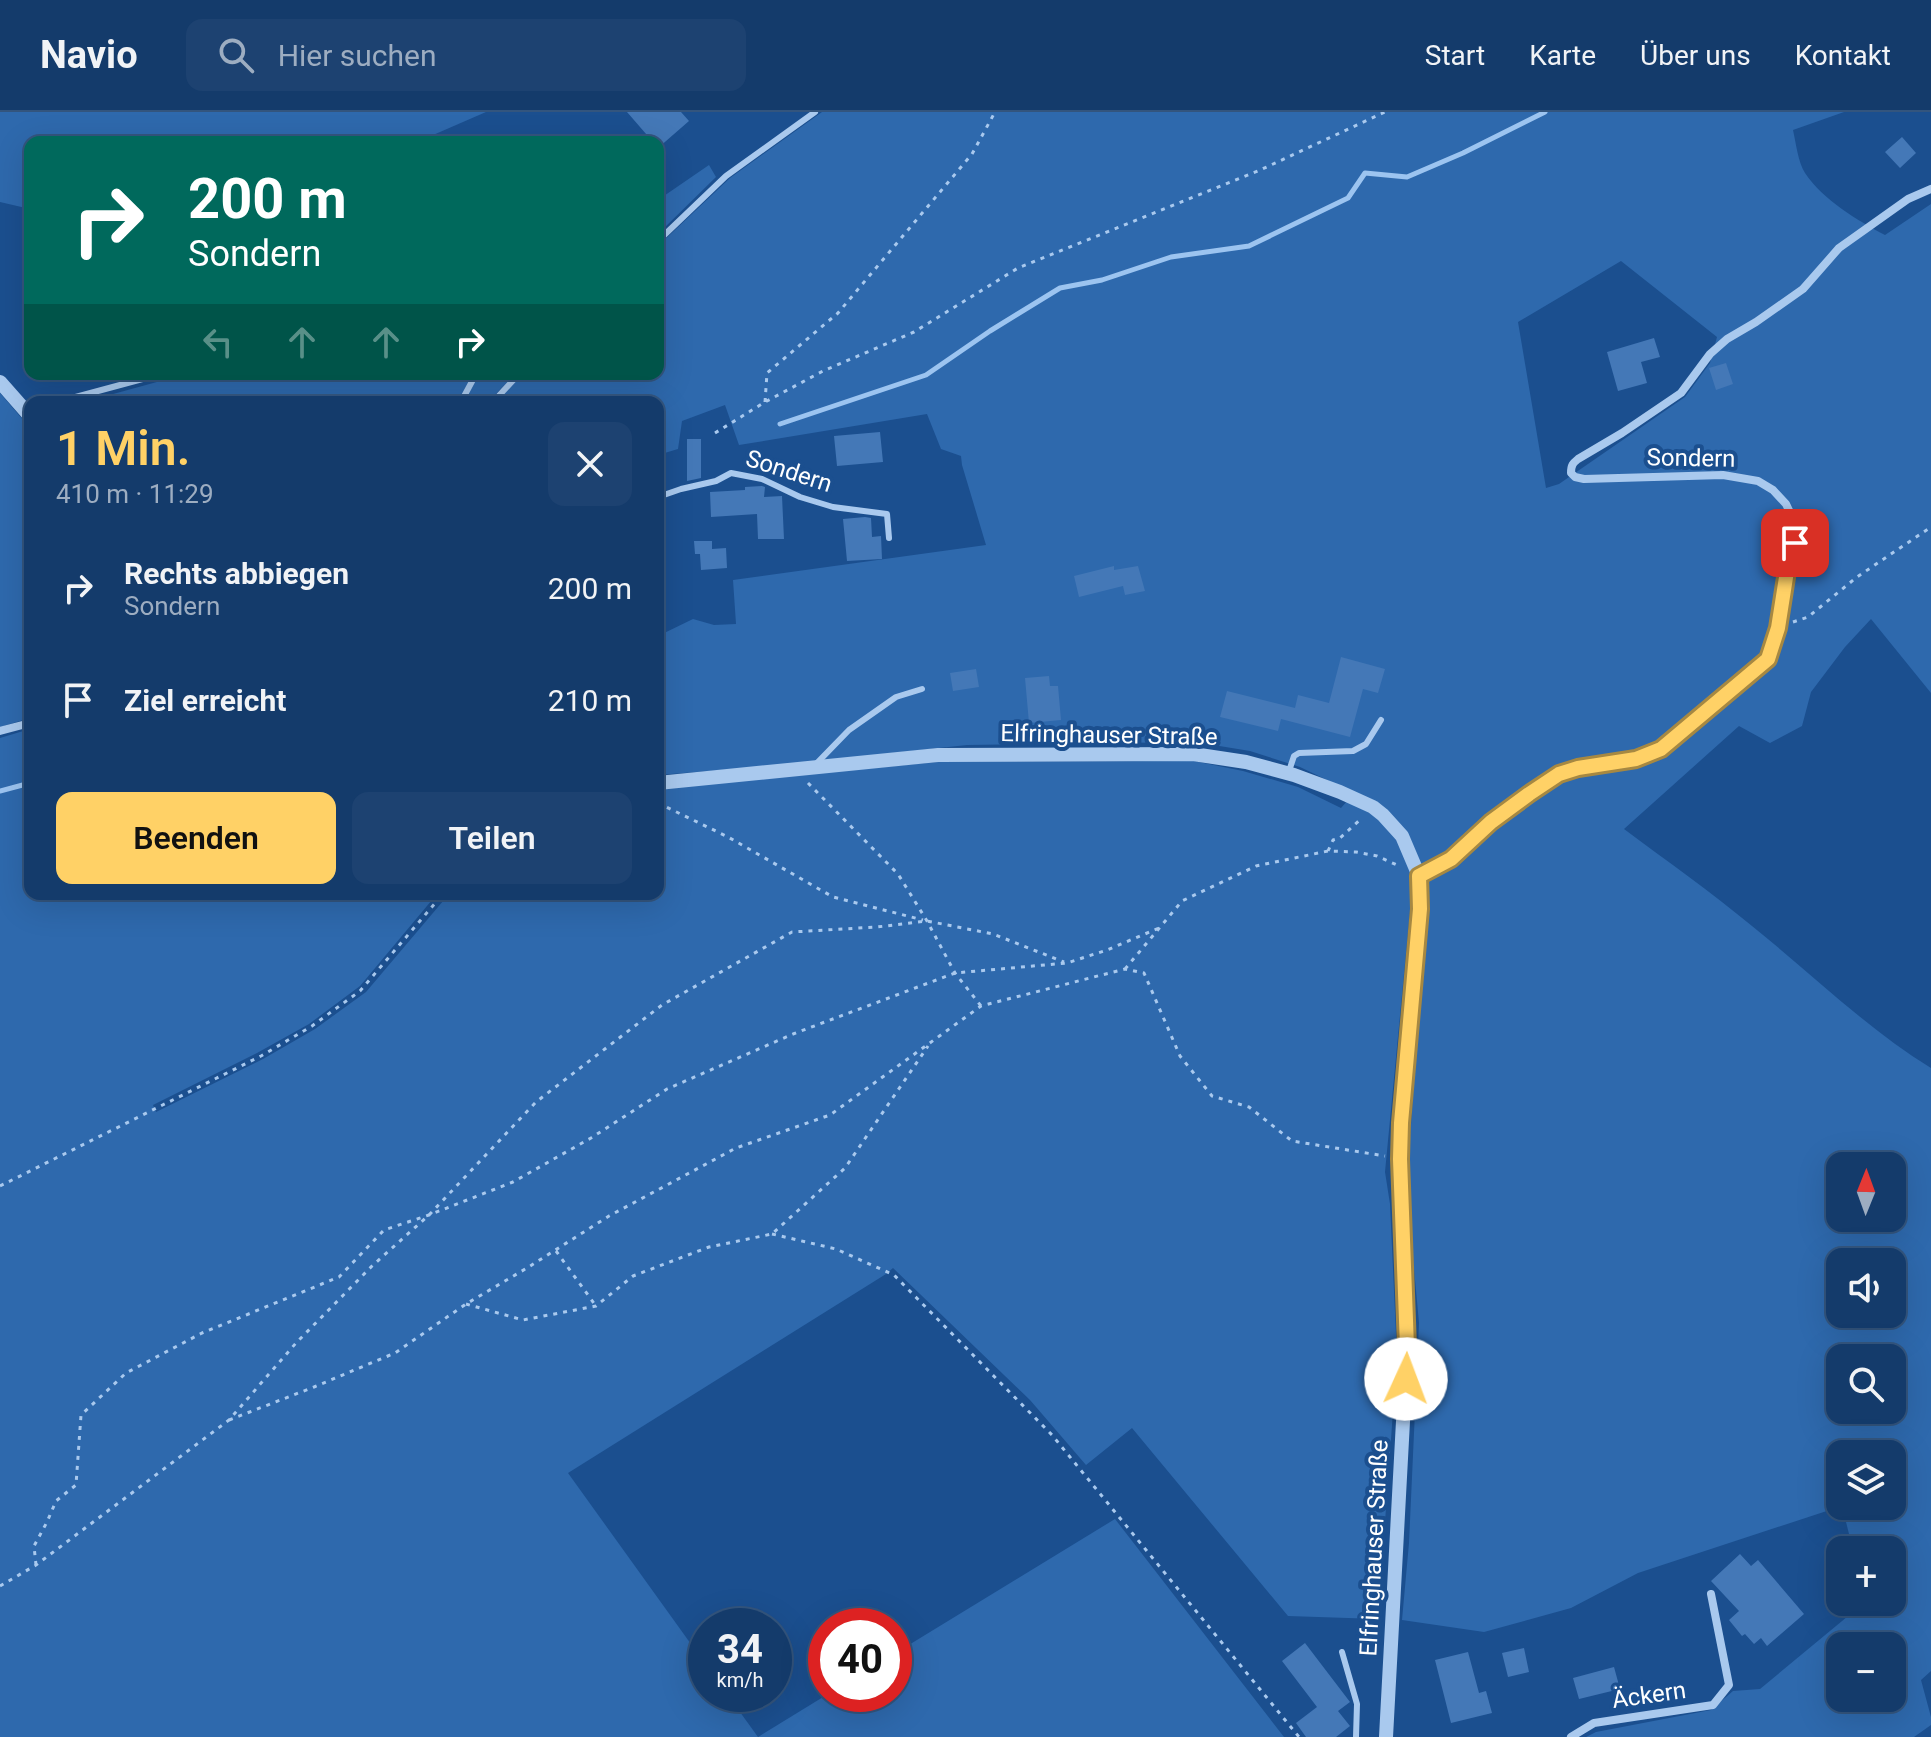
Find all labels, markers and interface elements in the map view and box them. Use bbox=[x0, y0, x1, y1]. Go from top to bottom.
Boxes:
search box bbox=[186, 19, 746, 91]
text: Navio bbox=[40, 33, 138, 77]
icon: search bbox=[214, 33, 258, 77]
text: Hier suchen bbox=[278, 38, 437, 73]
text: Start bbox=[1425, 39, 1485, 72]
text: Karte bbox=[1529, 39, 1596, 72]
text: Über uns bbox=[1640, 39, 1751, 72]
text: Kontakt bbox=[1795, 39, 1891, 72]
text: 200 m bbox=[188, 166, 347, 232]
icon: right bbox=[56, 168, 160, 272]
text: Sondern bbox=[188, 233, 321, 275]
icon: left bbox=[196, 320, 240, 364]
icon: ahead bbox=[280, 320, 324, 364]
icon: ahead bbox=[364, 320, 408, 364]
icon: right bbox=[448, 320, 492, 364]
text: 1 Min. bbox=[56, 420, 190, 477]
button: close bbox=[548, 422, 632, 506]
street label: Sondern bbox=[1646, 443, 1736, 473]
street label: Sondern bbox=[742, 444, 836, 498]
text: 410 m · 11:29 bbox=[56, 479, 214, 509]
pin bbox=[1761, 509, 1829, 577]
icon: arrive bbox=[1773, 521, 1817, 565]
text: Rechts abbiegen bbox=[124, 556, 349, 591]
icon: right bbox=[56, 566, 100, 610]
text: 200 m bbox=[548, 571, 632, 606]
text: Sondern bbox=[124, 591, 220, 621]
icon: arrive bbox=[56, 678, 100, 722]
text: Ziel erreicht bbox=[124, 683, 286, 718]
text: 210 m bbox=[548, 683, 632, 718]
street label: Elfringhauser Straße bbox=[1000, 719, 1218, 751]
button: Beenden bbox=[56, 792, 336, 884]
button: Teilen bbox=[352, 792, 632, 884]
north arrow bbox=[1826, 1152, 1906, 1232]
map controls bbox=[1826, 1152, 1906, 1712]
button: sound bbox=[1826, 1248, 1906, 1328]
position arrow bbox=[1364, 1337, 1448, 1421]
button: search bbox=[1826, 1344, 1906, 1424]
street label: Elfringhauser Straße bbox=[1354, 1439, 1394, 1657]
button: layers bbox=[1826, 1440, 1906, 1520]
button: + bbox=[1826, 1536, 1906, 1616]
speed limit sign: 40 bbox=[808, 1608, 912, 1712]
text: 34 bbox=[717, 1626, 763, 1673]
button: − bbox=[1826, 1632, 1906, 1712]
text: km/h bbox=[717, 1668, 763, 1692]
street label: Äckern bbox=[1610, 1676, 1688, 1714]

